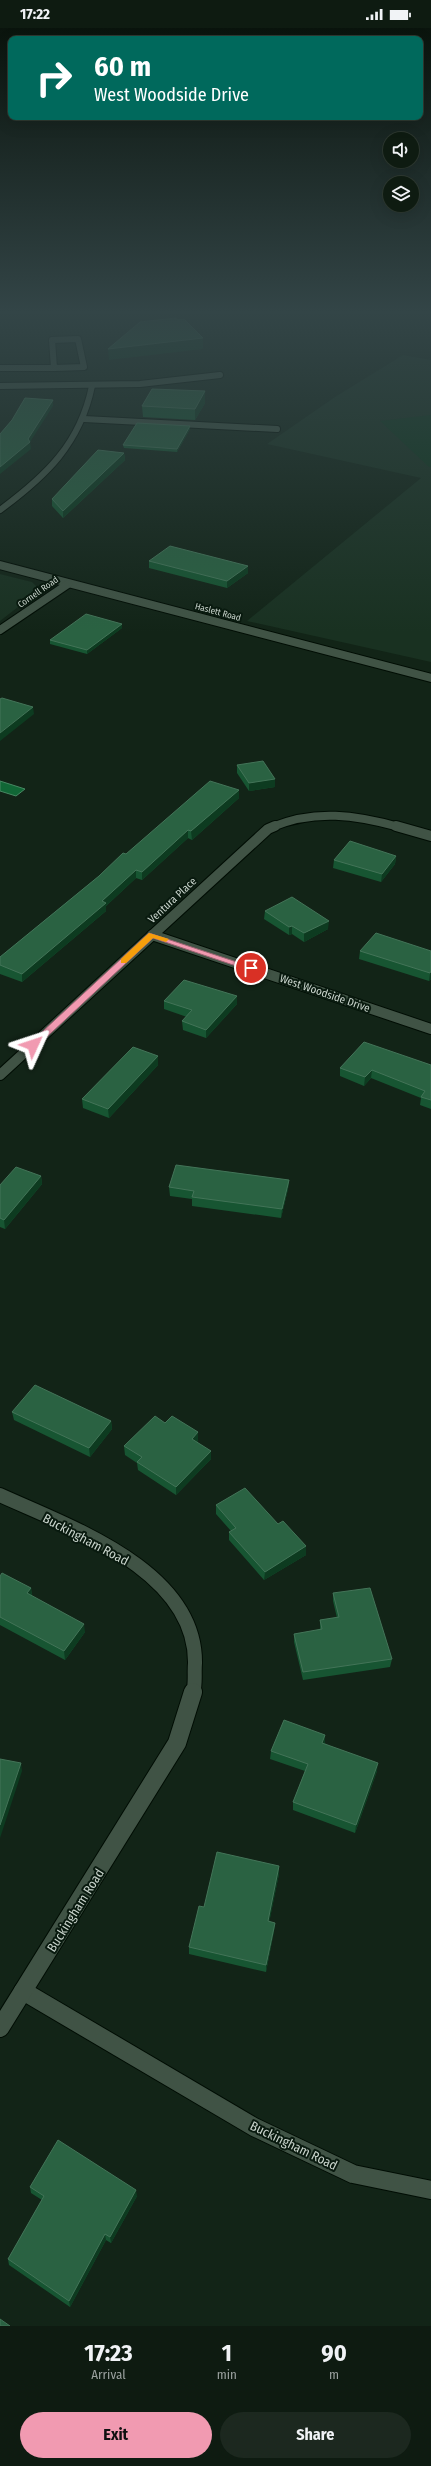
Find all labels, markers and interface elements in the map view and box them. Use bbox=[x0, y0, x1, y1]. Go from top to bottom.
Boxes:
text: 17:22 bbox=[20, 5, 50, 23]
text: 60 m bbox=[94, 50, 151, 83]
icon: right bbox=[28, 52, 80, 104]
text: West Woodside Drive bbox=[94, 84, 249, 106]
map controls bbox=[383, 132, 419, 212]
button: sound bbox=[383, 132, 419, 168]
button: layers bbox=[383, 176, 419, 212]
street label: Cornell Road bbox=[16, 574, 60, 610]
street label: Haslett Road bbox=[194, 601, 242, 623]
street label: Ventura Place bbox=[146, 875, 199, 926]
pin bbox=[234, 951, 268, 985]
icon: arrive bbox=[240, 957, 262, 979]
street label: West Woodside Drive bbox=[278, 972, 372, 1015]
position arrow bbox=[12, 1024, 54, 1066]
street label: Buckingham Road bbox=[40, 1511, 131, 1568]
street label: Buckingham Road bbox=[44, 1866, 107, 1955]
street label: Buckingham Road bbox=[248, 2118, 340, 2173]
text: 17:23 bbox=[84, 2339, 133, 2367]
text: 1 bbox=[222, 2339, 232, 2367]
text: 90 bbox=[321, 2339, 347, 2367]
text: Arrival bbox=[91, 2367, 126, 2382]
text: min bbox=[217, 2367, 237, 2382]
text: m bbox=[329, 2367, 339, 2382]
button: Exit bbox=[20, 2412, 212, 2458]
button: Share bbox=[220, 2412, 411, 2458]

